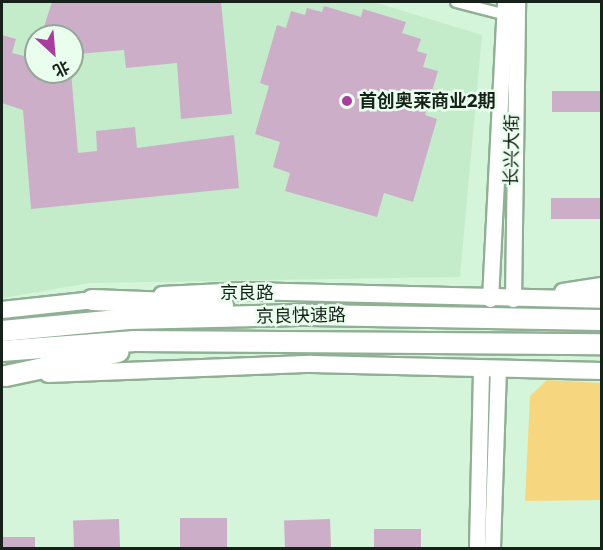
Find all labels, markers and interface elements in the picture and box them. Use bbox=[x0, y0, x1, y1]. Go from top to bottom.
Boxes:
north arrow bbox=[24, 24, 84, 84]
text: 北 bbox=[50, 57, 73, 81]
place label: 首创奥莱商业2期 bbox=[359, 90, 496, 112]
marker: 首创奥莱商业2期 bbox=[340, 94, 354, 108]
street label: 长兴大街 bbox=[501, 114, 523, 186]
street label: 京良路 bbox=[220, 282, 274, 304]
street label: 京良快速路 bbox=[256, 304, 346, 328]

